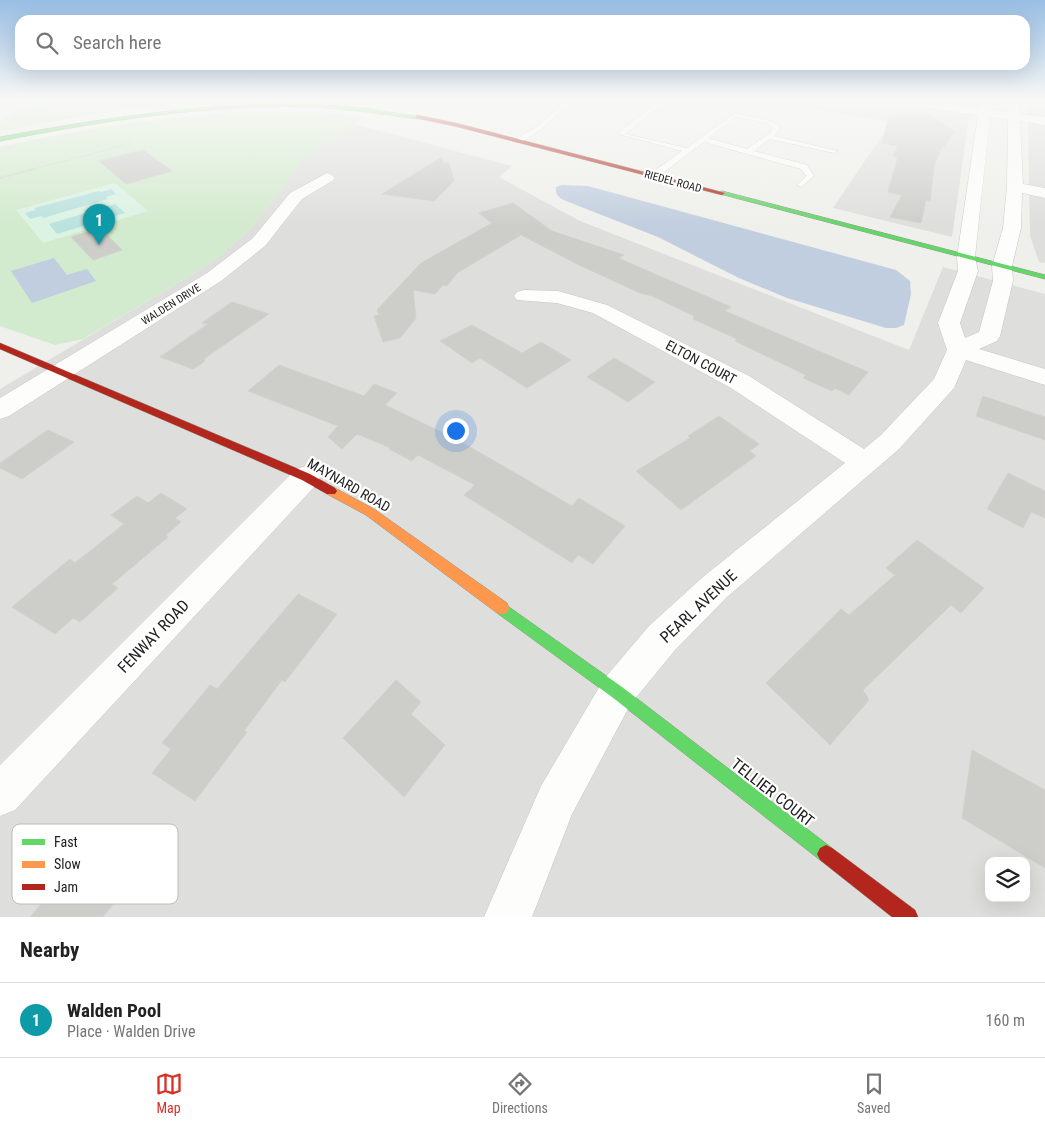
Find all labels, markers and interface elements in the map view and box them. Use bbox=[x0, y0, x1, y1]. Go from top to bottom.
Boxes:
search box bbox=[15, 15, 1030, 70]
icon: search bbox=[33, 29, 61, 57]
text: Search here bbox=[73, 31, 161, 54]
street label: RIEDEL ROAD bbox=[643, 168, 703, 195]
pin: 1 bbox=[83, 204, 115, 245]
street label: WALDEN DRIVE bbox=[139, 281, 204, 328]
street label: ELTON COURT bbox=[663, 337, 739, 387]
your location bbox=[443, 418, 469, 444]
street label: MAYNARD ROAD bbox=[305, 455, 393, 515]
street label: PEARL AVENUE bbox=[656, 566, 741, 647]
street label: FENWAY ROAD bbox=[114, 596, 193, 677]
street label: TELLIER COURT bbox=[728, 754, 818, 831]
legend bbox=[12, 824, 178, 904]
text: Fast bbox=[54, 834, 78, 850]
text: Slow bbox=[54, 856, 81, 872]
map controls bbox=[985, 857, 1030, 902]
button: layers bbox=[985, 857, 1030, 902]
text: Jam bbox=[54, 879, 78, 895]
text: Nearby bbox=[20, 938, 79, 962]
text: Walden Pool bbox=[67, 999, 161, 1022]
text: 1 bbox=[32, 1011, 40, 1030]
text: 160 m bbox=[986, 1011, 1025, 1030]
text: Place · Walden Drive bbox=[67, 1022, 195, 1041]
tab: Map bbox=[155, 1070, 183, 1116]
tab: Directions bbox=[492, 1070, 548, 1116]
tab: Saved bbox=[857, 1070, 890, 1116]

